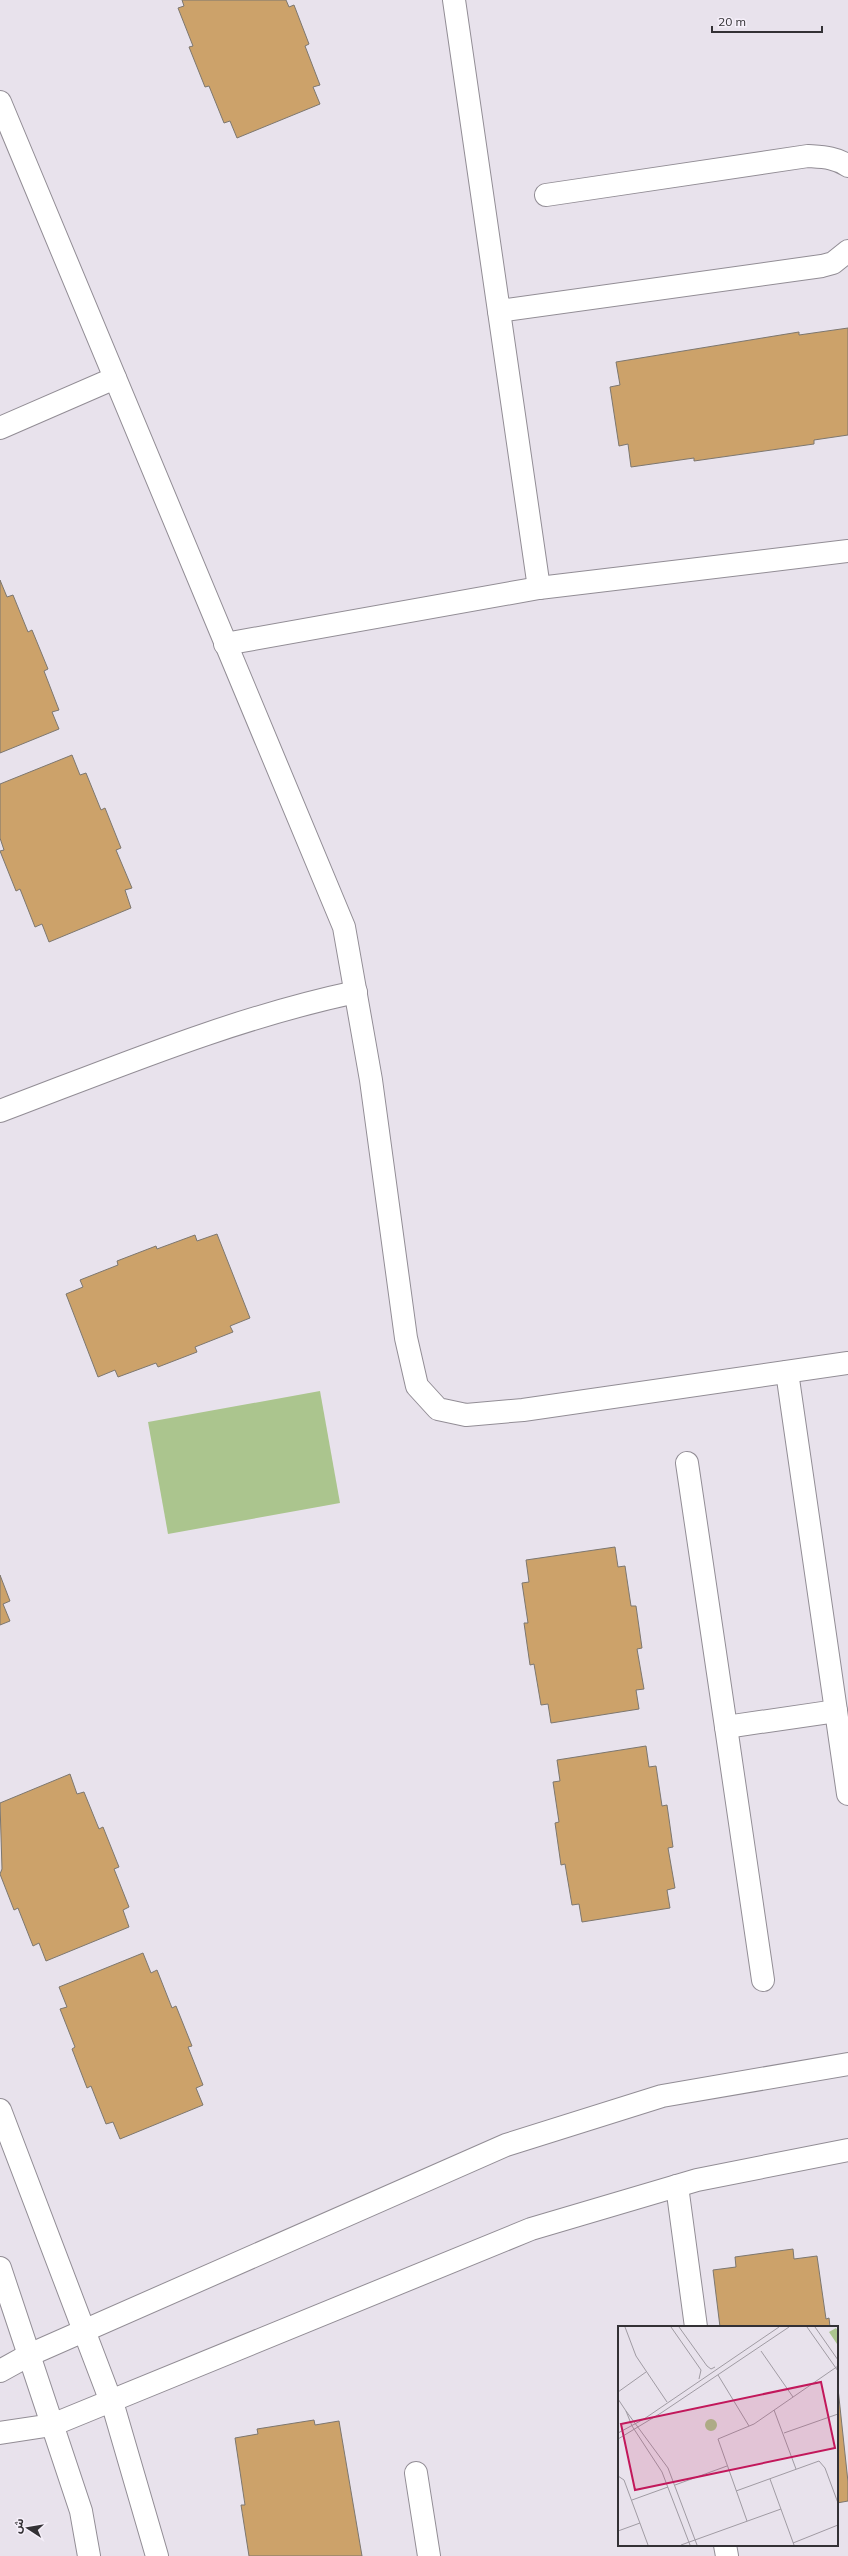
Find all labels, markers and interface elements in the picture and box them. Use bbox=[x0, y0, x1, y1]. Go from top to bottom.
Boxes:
scale bar bbox=[712, 8, 822, 34]
text: 20 m bbox=[718, 14, 746, 29]
inset map bbox=[618, 2326, 838, 2546]
north arrow bbox=[8, 2508, 48, 2548]
text: ش bbox=[10, 2517, 27, 2535]

